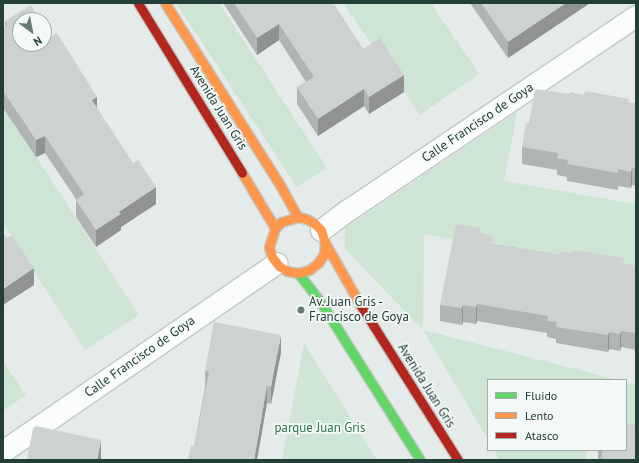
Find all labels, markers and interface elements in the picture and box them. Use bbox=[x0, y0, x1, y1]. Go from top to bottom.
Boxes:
north arrow bbox=[12, 12, 52, 52]
text: N bbox=[31, 33, 45, 49]
street label: Avenida Juan Gris bbox=[186, 63, 250, 153]
street label: Calle Francisco de Goya bbox=[419, 80, 537, 166]
place label: Av. Juan Gris - Francisco de Goya bbox=[309, 295, 409, 326]
marker: Av. Juan Gris - Francisco de Goya bbox=[296, 305, 306, 315]
street label: Calle Francisco de Goya bbox=[82, 313, 198, 401]
street label: Avenida Juan Gris bbox=[394, 341, 458, 431]
legend bbox=[487, 379, 627, 451]
text: Fluido bbox=[525, 388, 557, 403]
text: Lento bbox=[525, 408, 554, 423]
park label: parque Juan Gris bbox=[274, 420, 366, 436]
text: Atasco bbox=[525, 428, 558, 443]

